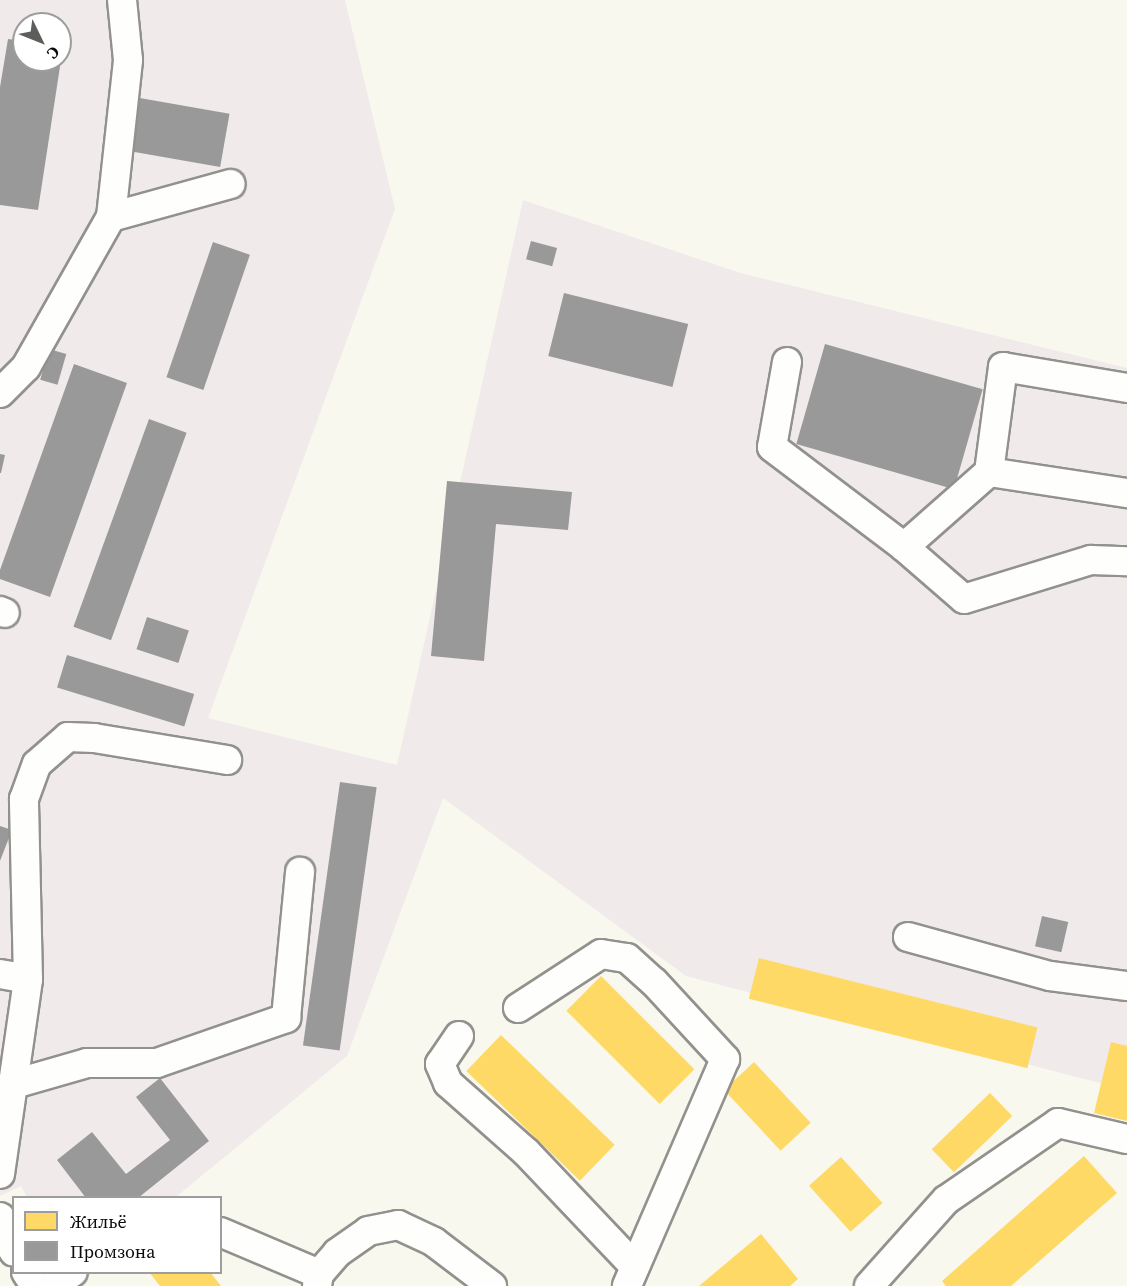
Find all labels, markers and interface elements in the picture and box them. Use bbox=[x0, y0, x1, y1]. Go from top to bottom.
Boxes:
north arrow bbox=[12, 12, 72, 72]
text: С bbox=[42, 42, 65, 64]
legend bbox=[12, 1196, 222, 1274]
text: Жильё bbox=[70, 1209, 127, 1234]
text: Промзона bbox=[70, 1239, 155, 1264]

